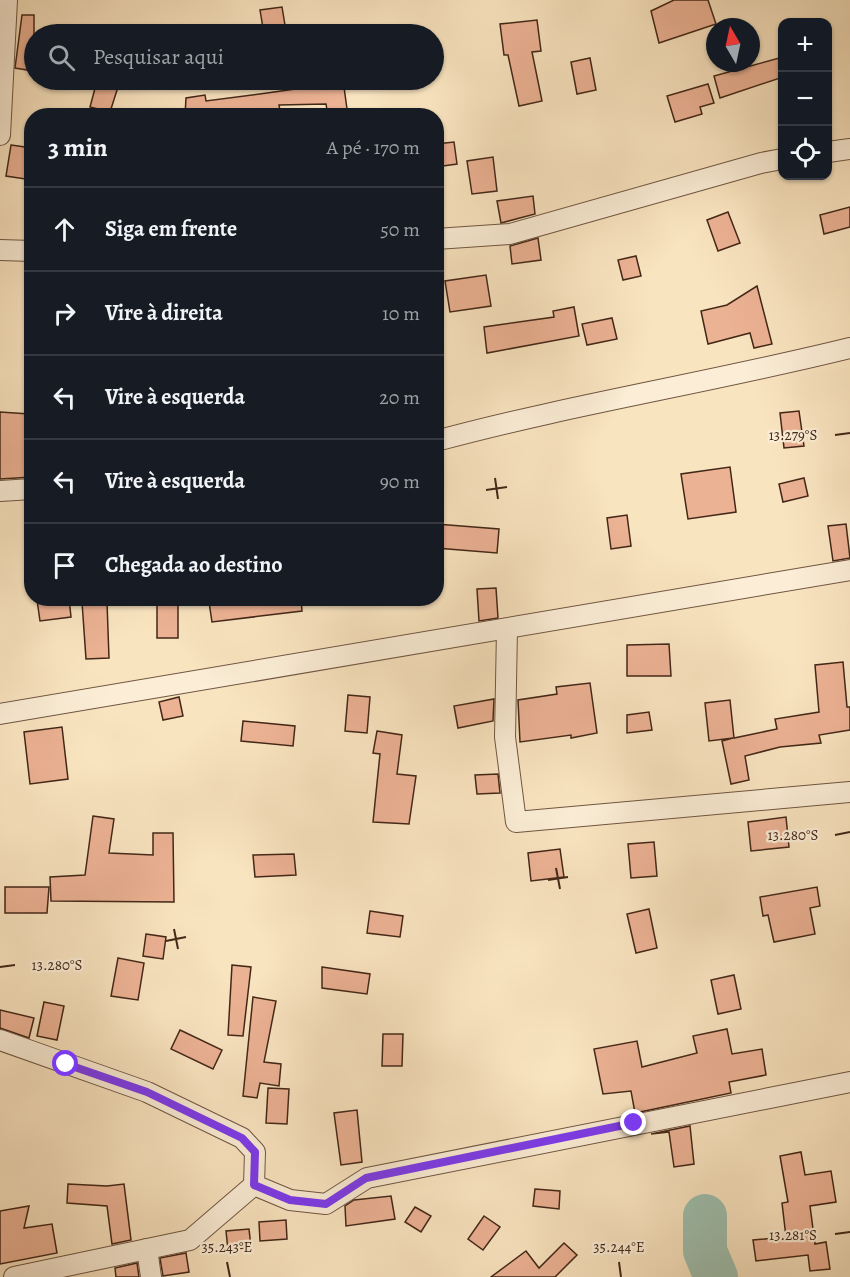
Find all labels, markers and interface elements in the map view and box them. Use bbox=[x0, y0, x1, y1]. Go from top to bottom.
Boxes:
north arrow bbox=[706, 18, 760, 72]
map controls bbox=[778, 18, 832, 180]
button: + bbox=[778, 18, 832, 72]
search box bbox=[24, 24, 444, 90]
icon: search bbox=[45, 41, 78, 74]
text: Pesquisar aqui bbox=[93, 42, 224, 72]
button: − bbox=[778, 72, 832, 126]
button: locate bbox=[778, 126, 832, 180]
text: 3 min bbox=[48, 130, 108, 165]
text: A pé · 170 m bbox=[326, 134, 420, 161]
icon: ahead bbox=[48, 213, 81, 246]
text: Siga em frente bbox=[105, 214, 237, 244]
text: 50 m bbox=[380, 216, 420, 243]
icon: right bbox=[48, 297, 81, 330]
text: Vire à direita bbox=[105, 298, 223, 328]
text: 10 m bbox=[382, 300, 420, 327]
icon: left bbox=[48, 381, 81, 414]
text: Vire à esquerda bbox=[105, 382, 245, 412]
text: 20 m bbox=[379, 384, 420, 411]
text: 13.279°S bbox=[769, 425, 817, 445]
icon: left bbox=[48, 465, 81, 498]
text: Vire à esquerda bbox=[105, 466, 245, 496]
text: 90 m bbox=[380, 468, 420, 495]
icon: arrive bbox=[48, 549, 81, 582]
text: Chegada ao destino bbox=[105, 550, 283, 580]
text: 13.280°S bbox=[768, 825, 818, 845]
text: 13.280°S bbox=[32, 955, 82, 975]
route start bbox=[52, 1050, 78, 1076]
route end bbox=[620, 1109, 646, 1135]
text: 13.281°S bbox=[769, 1225, 817, 1245]
text: 35.243°E bbox=[202, 1237, 252, 1257]
text: 35.244°E bbox=[593, 1237, 645, 1257]

